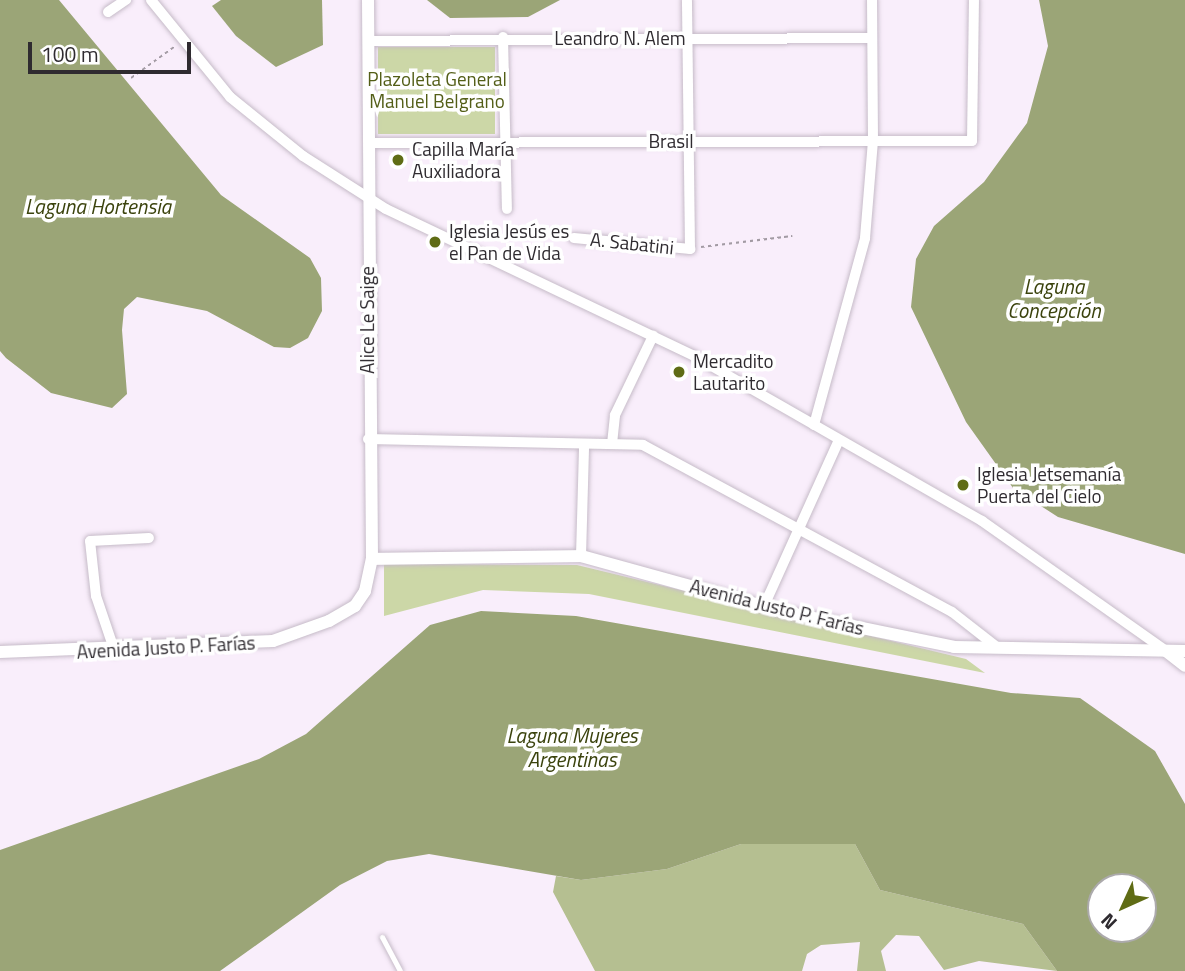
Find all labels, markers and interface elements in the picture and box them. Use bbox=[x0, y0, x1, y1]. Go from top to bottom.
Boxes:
street label: Leandro N. Alem bbox=[554, 27, 686, 49]
scale bar bbox=[32, 28, 194, 72]
text: 100 m bbox=[41, 38, 98, 70]
park label: Plazoleta General Manuel Belgrano bbox=[367, 68, 507, 112]
street label: Brasil bbox=[648, 130, 694, 152]
place label: Capilla María Auxiliadora bbox=[412, 138, 514, 182]
marker: Capilla María Auxiliadora bbox=[390, 152, 406, 168]
water label: Laguna Hortensia bbox=[25, 193, 171, 219]
place label: Iglesia Jesús es el Pan de Vida bbox=[449, 220, 569, 264]
street label: A. Sabatini bbox=[589, 227, 675, 259]
marker: Iglesia Jesús es el Pan de Vida bbox=[427, 234, 443, 250]
street label: Alice Le Saige bbox=[356, 266, 378, 374]
water label: Laguna Concepción bbox=[1007, 273, 1101, 323]
place label: Mercadito Lautarito bbox=[693, 350, 774, 394]
marker: Mercadito Lautarito bbox=[671, 364, 687, 380]
place label: Iglesia Jetsemanía Puerta del Cielo bbox=[977, 463, 1121, 507]
marker: Iglesia Jetsemanía Puerta del Cielo bbox=[955, 477, 971, 493]
street label: Avenida Justo P. Farías bbox=[687, 574, 867, 640]
street label: Avenida Justo P. Farías bbox=[76, 631, 256, 663]
water label: Laguna Mujeres Argentinas bbox=[506, 722, 638, 772]
north arrow bbox=[1087, 873, 1157, 943]
text: N bbox=[1093, 907, 1123, 937]

